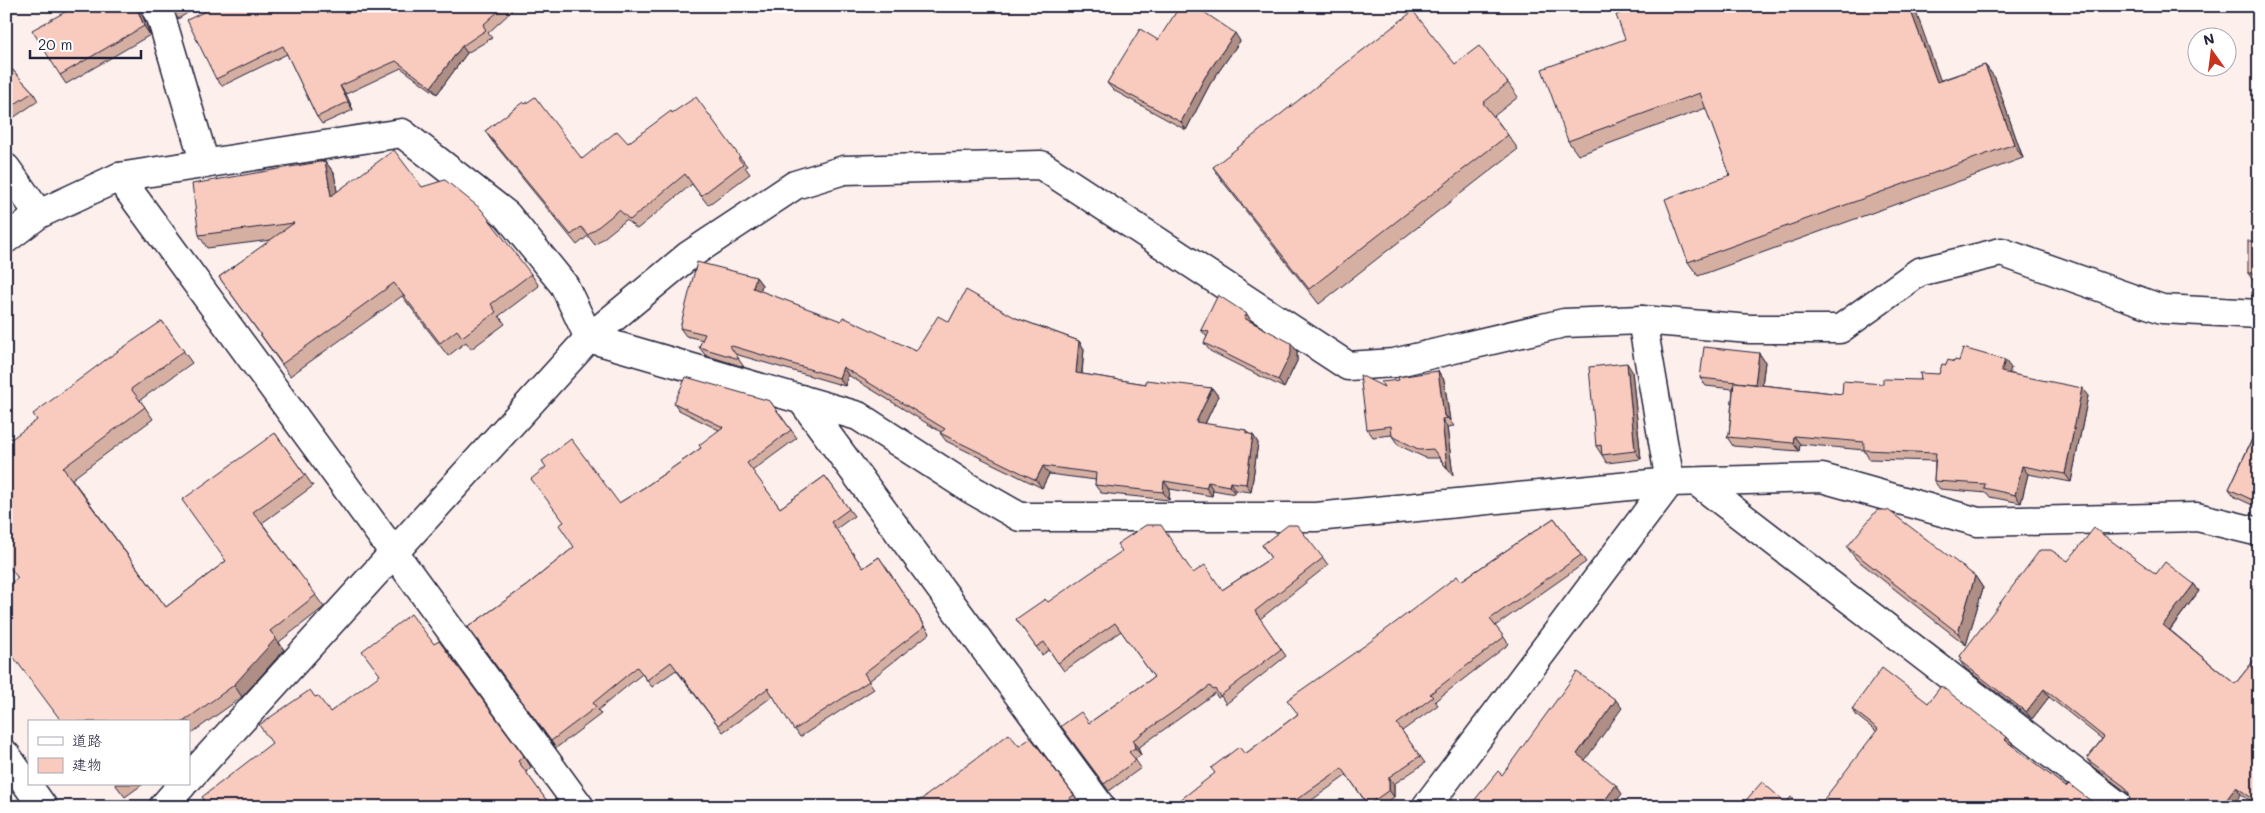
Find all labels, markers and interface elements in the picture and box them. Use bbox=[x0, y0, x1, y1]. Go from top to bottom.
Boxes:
scale bar bbox=[30, 28, 141, 60]
north arrow bbox=[2188, 28, 2238, 78]
text: N bbox=[2201, 28, 2216, 49]
text: 20 m bbox=[38, 34, 72, 54]
legend bbox=[28, 720, 190, 786]
text: 道路 bbox=[72, 730, 102, 750]
text: 建物 bbox=[72, 754, 102, 774]

